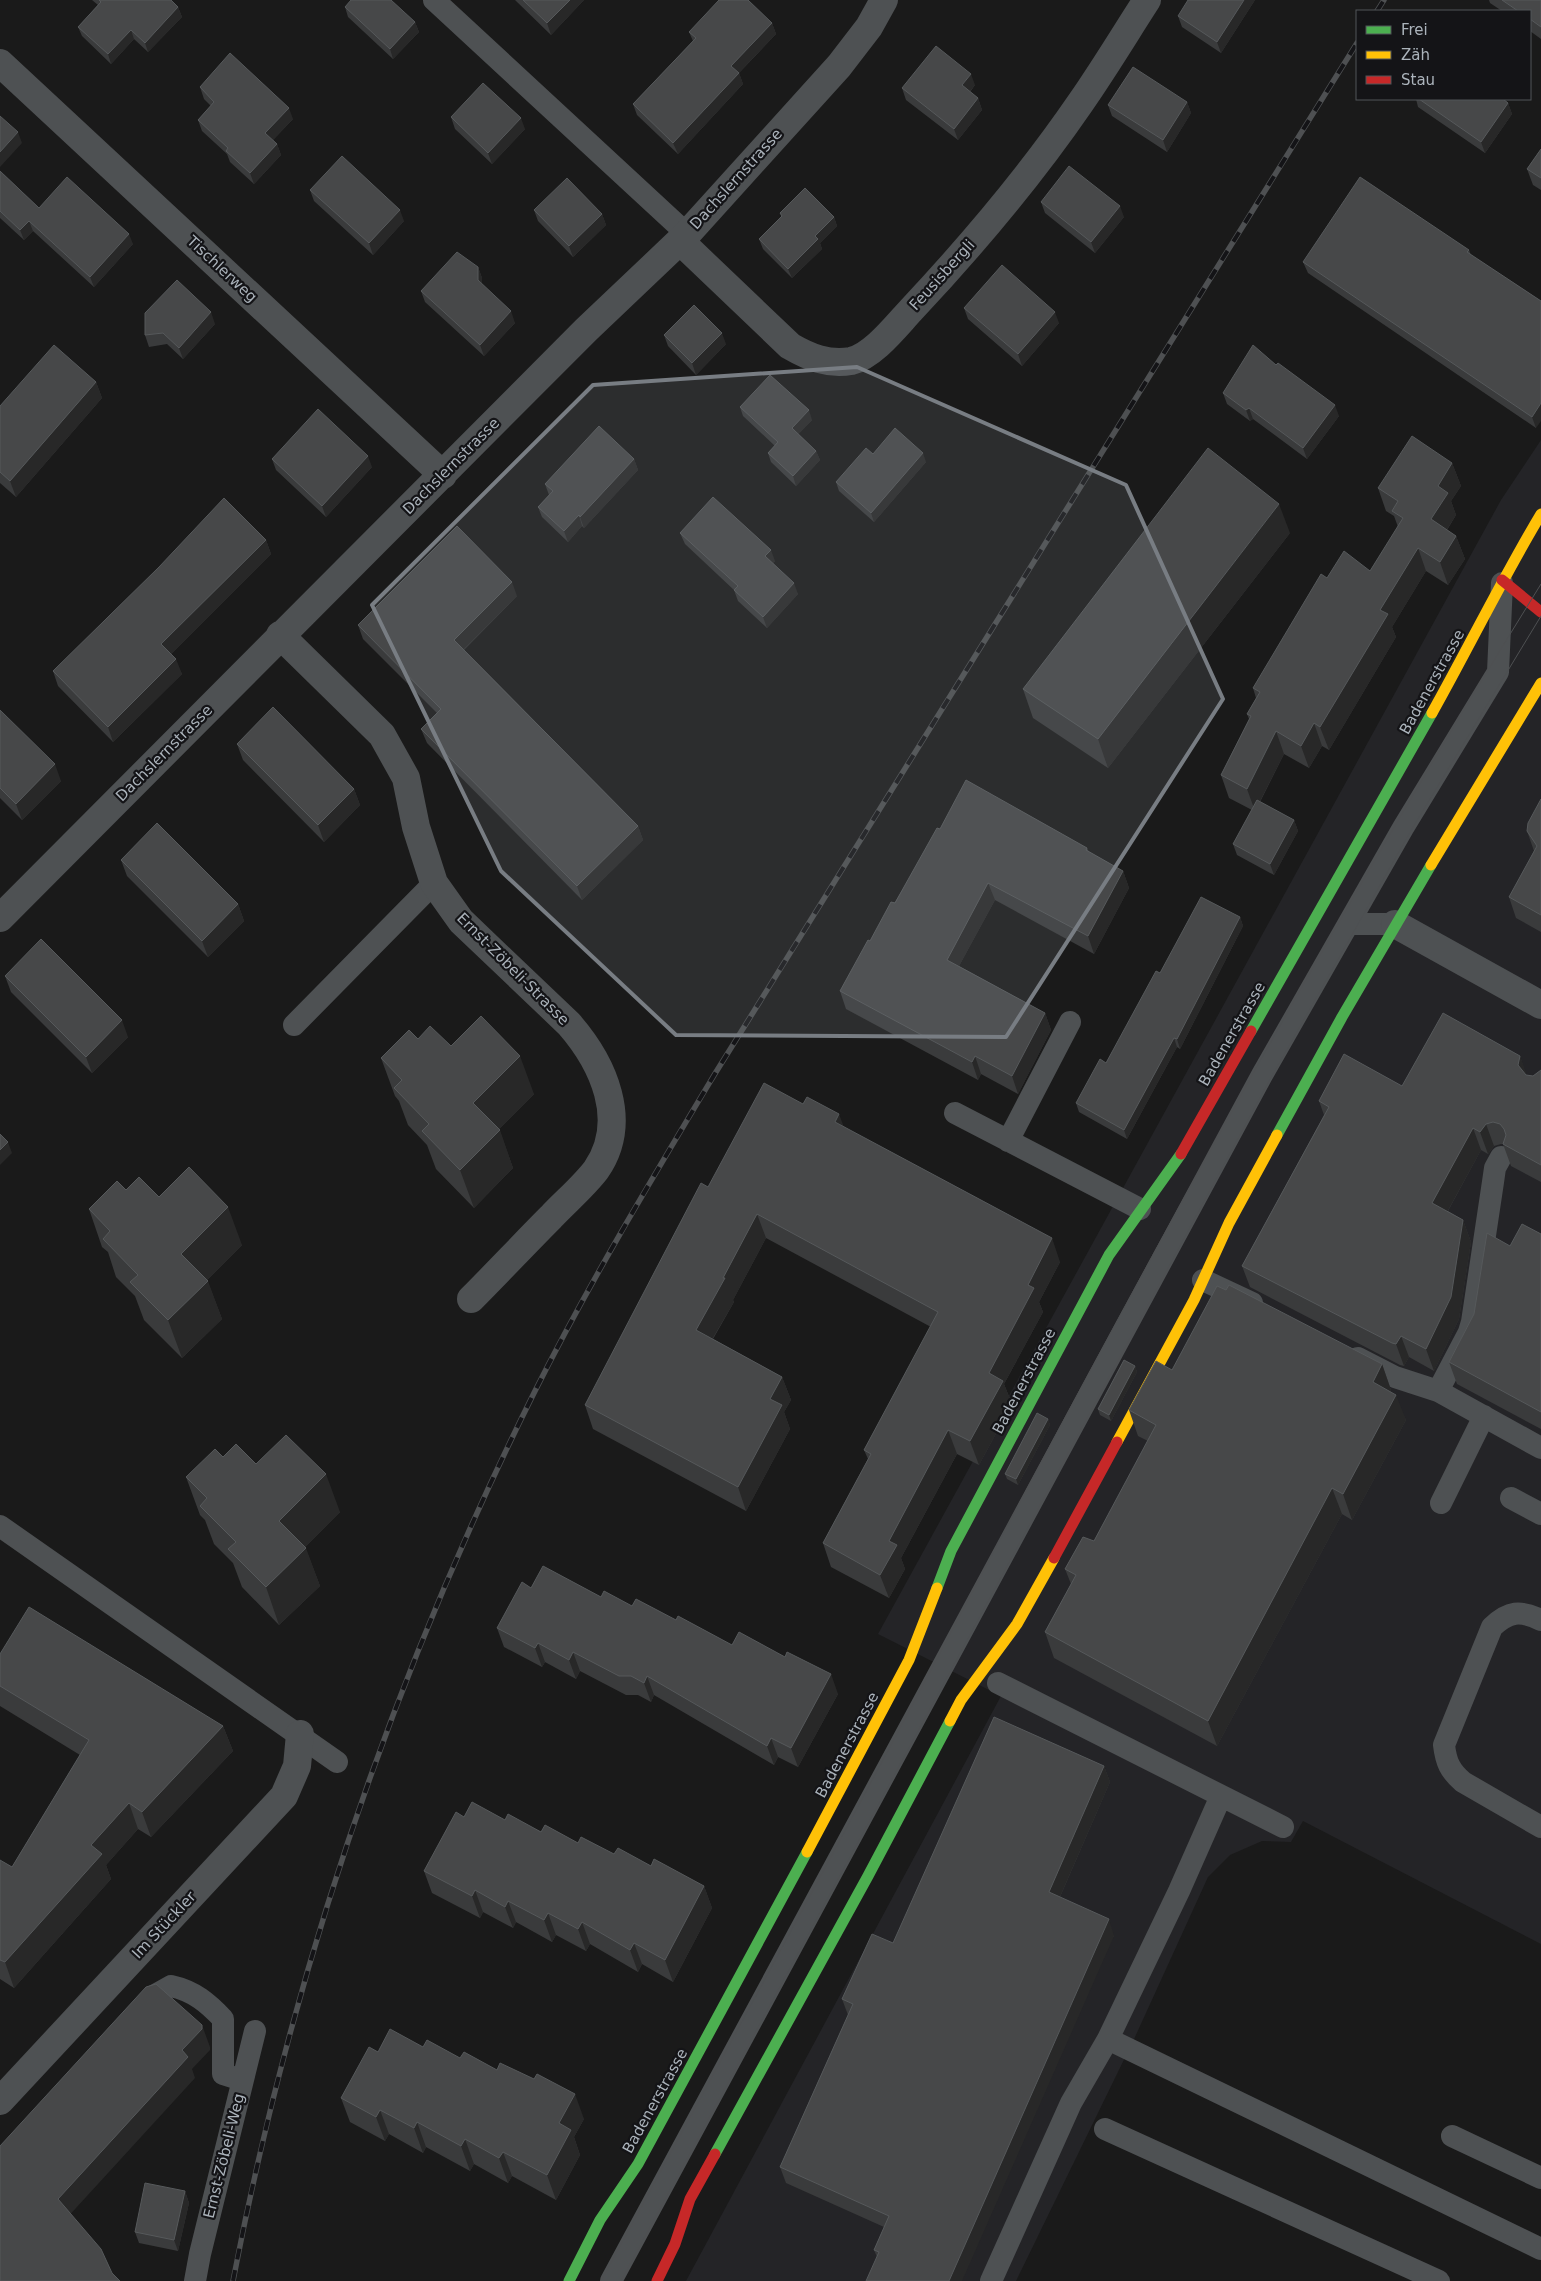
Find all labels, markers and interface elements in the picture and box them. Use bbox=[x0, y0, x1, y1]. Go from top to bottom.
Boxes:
legend bbox=[1356, 10, 1531, 100]
text: Frei bbox=[1401, 21, 1428, 39]
text: Zäh bbox=[1401, 46, 1430, 64]
text: Stau bbox=[1401, 71, 1435, 89]
street label: Dachslernstrasse bbox=[686, 125, 786, 233]
street label: Tischlerweg bbox=[183, 231, 261, 306]
street label: Feusisbergli bbox=[906, 236, 978, 314]
street label: Dachslernstrasse bbox=[399, 414, 503, 518]
street label: Badenerstrasse bbox=[1396, 626, 1468, 738]
street label: Dachslernstrasse bbox=[112, 701, 216, 805]
street label: Ernst-Zöbeli-Strasse bbox=[453, 909, 573, 1029]
street label: Badenerstrasse bbox=[1195, 979, 1269, 1089]
street label: Badenerstrasse bbox=[989, 1325, 1059, 1437]
street label: Badenerstrasse bbox=[812, 1689, 882, 1801]
street label: Im Stückler bbox=[128, 1887, 200, 1962]
street label: Badenerstrasse bbox=[619, 2045, 691, 2157]
street label: Ernst-Zöbeli-Weg bbox=[200, 2092, 248, 2220]

